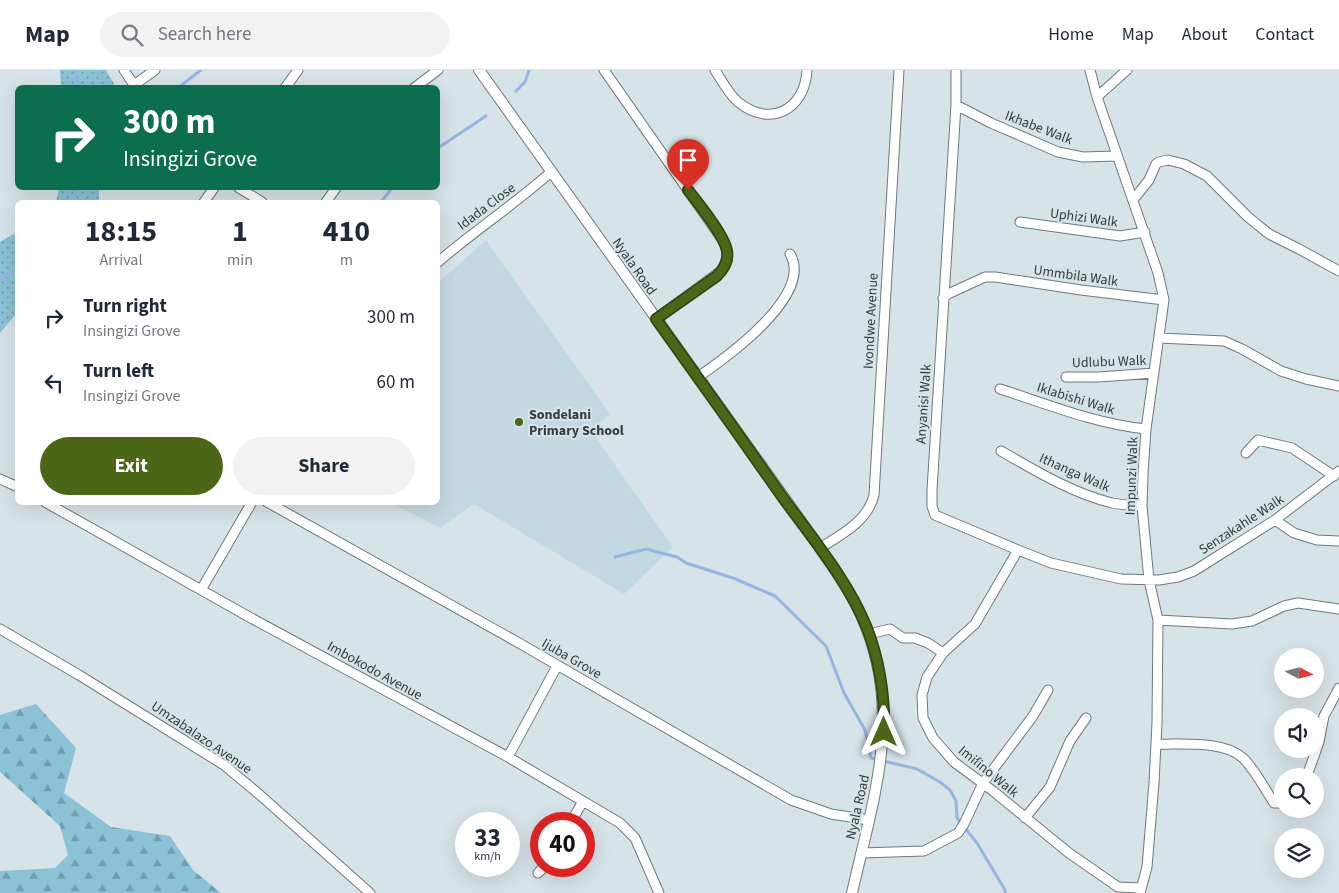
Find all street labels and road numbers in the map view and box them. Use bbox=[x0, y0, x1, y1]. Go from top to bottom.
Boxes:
street label: Ikhabe Walk bbox=[1002, 106, 1075, 150]
street label: Idada Close bbox=[453, 178, 520, 235]
street label: Uphizi Walk bbox=[1049, 203, 1119, 233]
street label: Nyala Road bbox=[607, 234, 661, 299]
street label: Ummbila Walk bbox=[1032, 260, 1119, 292]
street label: Ivondwe Avenue bbox=[858, 272, 884, 370]
street label: Udlubu Walk bbox=[1071, 351, 1147, 373]
street label: Anyanisi Walk bbox=[911, 363, 937, 445]
street label: Iklabishi Walk bbox=[1034, 378, 1117, 420]
street label: Impunzi Walk bbox=[1121, 436, 1143, 516]
street label: Ithanga Walk bbox=[1036, 448, 1113, 497]
street label: Senzakahle Walk bbox=[1195, 490, 1288, 560]
street label: Ijuba Grove bbox=[538, 634, 605, 684]
street label: Imbokodo Avenue bbox=[323, 636, 426, 705]
street label: Umzabalazo Avenue bbox=[147, 697, 256, 779]
street label: Imifino Walk bbox=[954, 741, 1023, 802]
street label: Nyala Road bbox=[841, 773, 875, 842]

